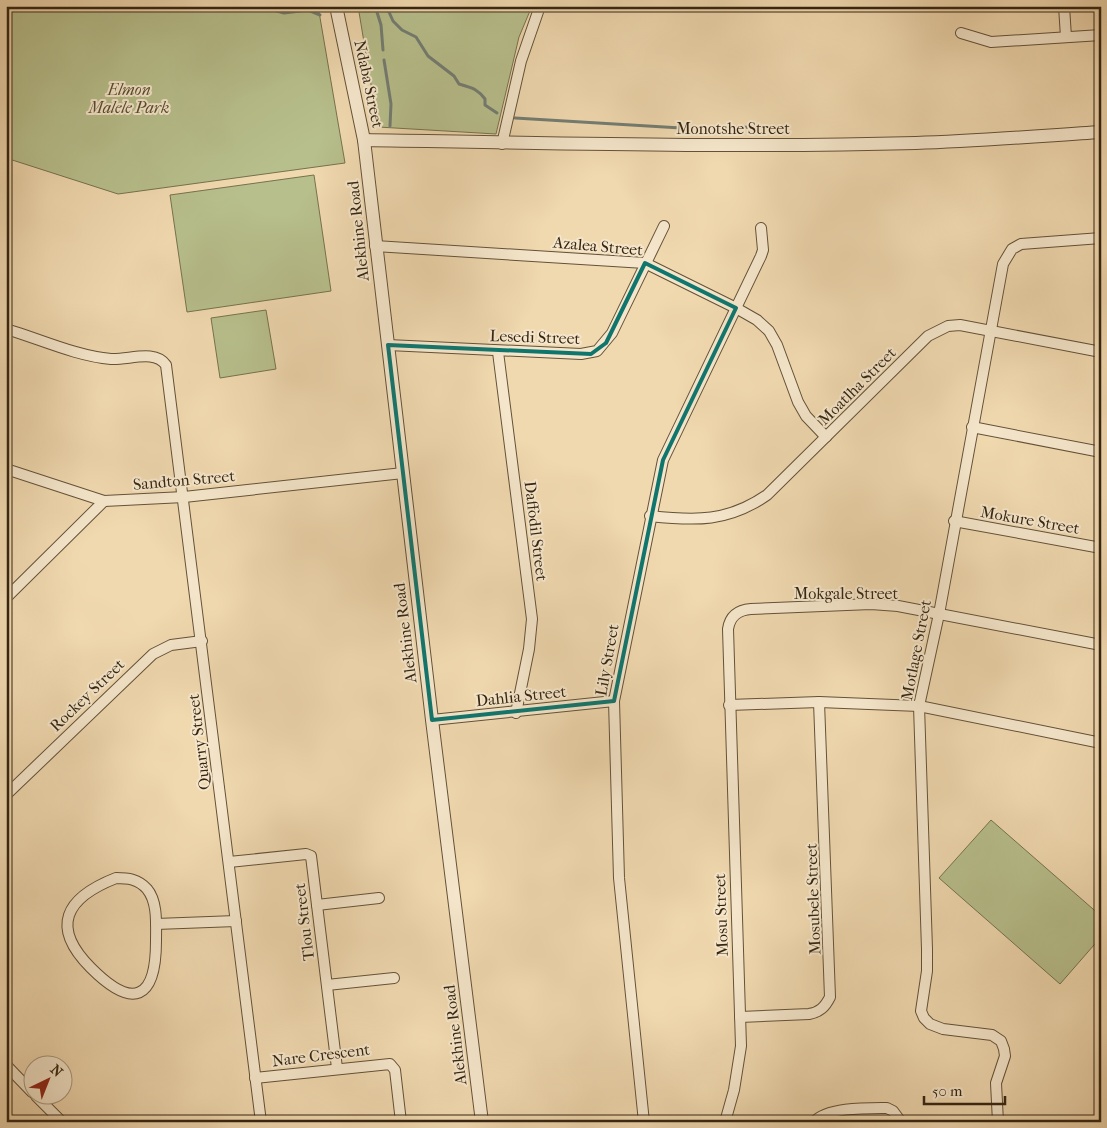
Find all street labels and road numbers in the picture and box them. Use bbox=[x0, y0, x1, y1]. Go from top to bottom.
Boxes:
street label: Ndaba Street bbox=[350, 38, 388, 130]
street label: Monotshe Street bbox=[676, 119, 790, 138]
street label: Alekhine Road bbox=[343, 180, 373, 283]
street label: Azalea Street bbox=[551, 233, 644, 259]
street label: Lesedi Street bbox=[489, 326, 581, 348]
street label: Moatlha Street bbox=[814, 343, 900, 429]
street label: Sandton Street bbox=[132, 466, 236, 494]
street label: Daffodil Street bbox=[520, 480, 552, 582]
street label: Mokure Street bbox=[979, 502, 1081, 538]
street label: Alekhine Road bbox=[389, 582, 421, 685]
street label: Mokgale Street bbox=[794, 584, 898, 603]
street label: Motlage Street bbox=[897, 598, 935, 702]
street label: Lily Street bbox=[591, 622, 623, 697]
street label: Rockey Street bbox=[46, 654, 128, 735]
street label: Dahlia Street bbox=[475, 682, 567, 710]
street label: Quarry Street bbox=[184, 693, 214, 791]
street label: Mosubele Street bbox=[802, 843, 824, 955]
street label: Mosu Street bbox=[710, 873, 732, 957]
street label: Tlou Street bbox=[290, 882, 318, 962]
street label: Alekhine Road bbox=[439, 984, 471, 1087]
street label: Nare Crescent bbox=[271, 1040, 371, 1070]

